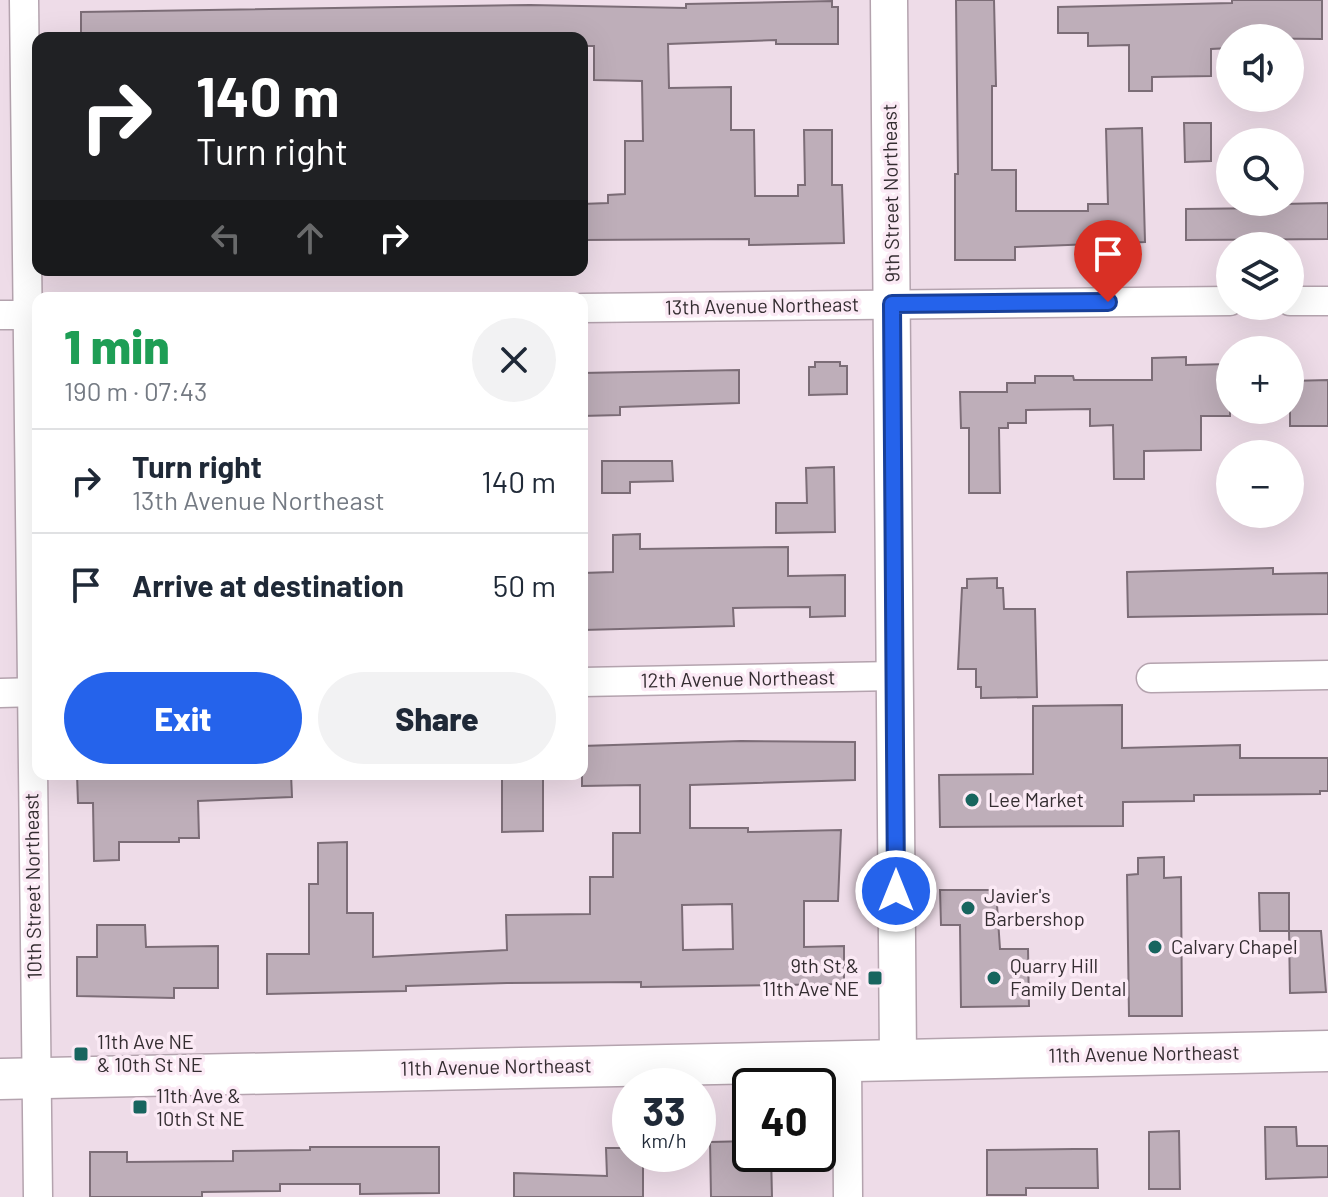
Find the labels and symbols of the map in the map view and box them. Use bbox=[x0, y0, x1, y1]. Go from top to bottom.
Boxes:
street label: 9th Street Northeast bbox=[876, 104, 904, 283]
pin bbox=[1074, 220, 1142, 302]
street label: 13th Avenue Northeast bbox=[665, 291, 859, 319]
street label: 12th Avenue Northeast bbox=[640, 664, 836, 692]
place label: Lee Market bbox=[988, 787, 1084, 811]
marker: Lee Market bbox=[963, 791, 981, 809]
street label: 10th Street Northeast bbox=[18, 793, 46, 979]
position arrow bbox=[854, 849, 938, 933]
place label: Javier's Barbershop bbox=[984, 883, 1085, 930]
marker: Javier's Barbershop bbox=[959, 899, 977, 917]
place label: Calvary Chapel bbox=[1171, 934, 1298, 958]
marker: Calvary Chapel bbox=[1146, 938, 1164, 956]
place label: 9th St & 11th Ave NE bbox=[762, 953, 859, 1000]
place label: Quarry Hill Family Dental bbox=[1010, 953, 1126, 1000]
marker: 9th St & 11th Ave NE bbox=[866, 969, 884, 987]
marker: Quarry Hill Family Dental bbox=[985, 969, 1003, 987]
place label: 11th Ave NE & 10th St NE bbox=[97, 1029, 203, 1076]
street label: 11th Avenue Northeast bbox=[1048, 1039, 1240, 1067]
marker: 11th Ave NE & 10th St NE bbox=[72, 1045, 90, 1063]
street label: 11th Avenue Northeast bbox=[400, 1052, 592, 1080]
speed limit sign: 40 bbox=[732, 1068, 836, 1172]
place label: 11th Ave & 10th St NE bbox=[156, 1083, 245, 1130]
marker: 11th Ave & 10th St NE bbox=[131, 1098, 149, 1116]

